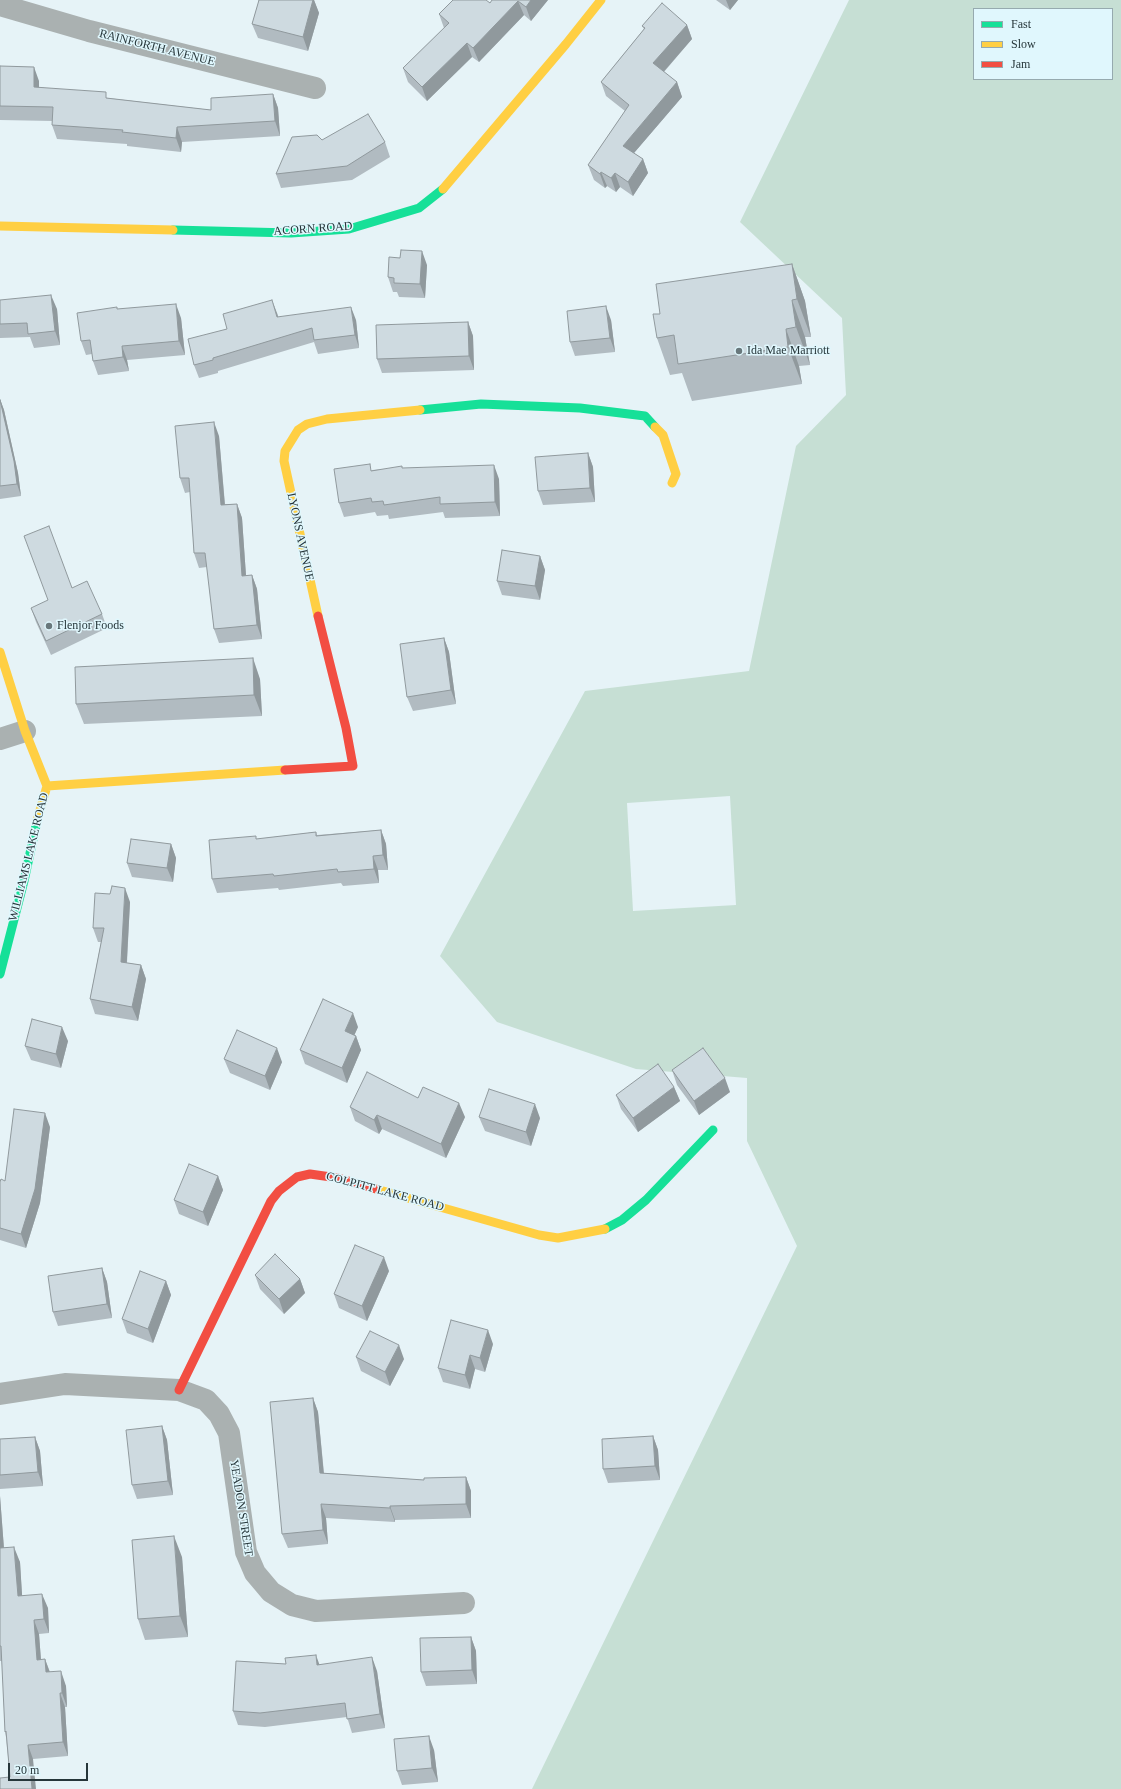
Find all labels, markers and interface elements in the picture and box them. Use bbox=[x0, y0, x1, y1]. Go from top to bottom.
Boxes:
legend bbox=[973, 8, 1113, 80]
text: Fast bbox=[1011, 17, 1031, 31]
street label: RAINFORTH AVENUE bbox=[98, 27, 216, 69]
text: Slow bbox=[1011, 37, 1036, 51]
text: Jam bbox=[1011, 57, 1030, 71]
street label: ACORN ROAD bbox=[273, 219, 353, 239]
place label: Ida Mae Marriott bbox=[747, 344, 830, 358]
marker: Ida Mae Marriott bbox=[734, 346, 744, 356]
street label: LYONS AVENUE bbox=[284, 492, 316, 582]
place label: Flenjor Foods bbox=[57, 619, 124, 633]
marker: Flenjor Foods bbox=[44, 621, 54, 631]
street label: WILLIAMS LAKE ROAD bbox=[6, 791, 52, 923]
street label: COLPITT LAKE ROAD bbox=[325, 1169, 445, 1215]
street label: YEADON STREET bbox=[226, 1459, 256, 1557]
scale bar bbox=[10, 1755, 90, 1781]
text: 20 m bbox=[15, 1763, 39, 1777]

